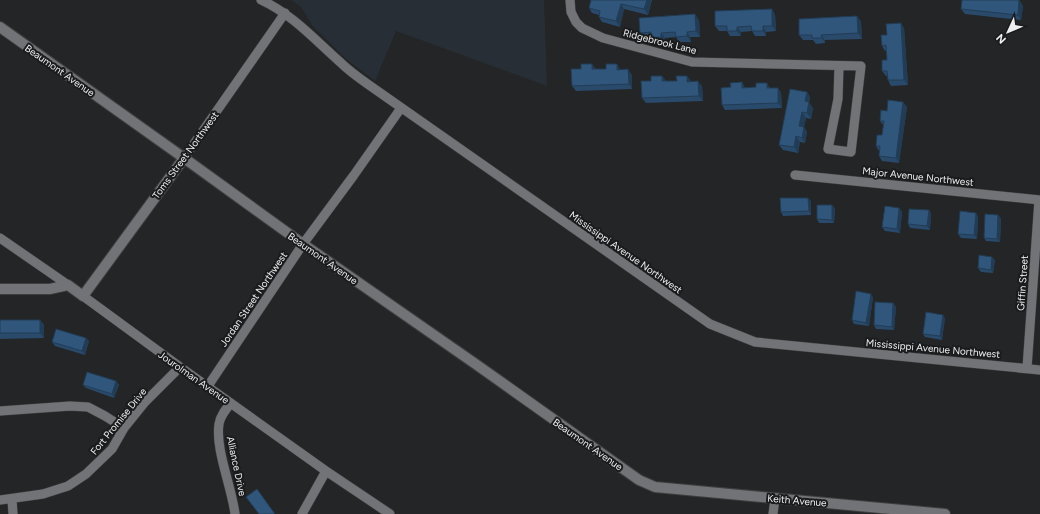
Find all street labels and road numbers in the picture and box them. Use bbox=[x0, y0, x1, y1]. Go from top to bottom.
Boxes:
street label: Ridgebrook Lane bbox=[622, 26, 698, 57]
street label: Beaumont Avenue bbox=[22, 42, 98, 100]
street label: Toms Street Northwest bbox=[149, 109, 222, 201]
street label: Major Avenue Northwest bbox=[862, 164, 975, 189]
street label: Mississippi Avenue Northwest bbox=[567, 208, 685, 297]
street label: Beaumont Avenue bbox=[285, 230, 361, 288]
street label: Jordan Street Northwest bbox=[217, 249, 290, 349]
street label: Giffin Street bbox=[1014, 255, 1031, 311]
street label: Mississippi Avenue Northwest bbox=[865, 336, 1001, 361]
street label: Jourolman Avenue bbox=[156, 348, 232, 407]
street label: Fort Promise Drive bbox=[87, 385, 150, 457]
street label: Beaumont Avenue bbox=[550, 416, 626, 474]
street label: Alliance Drive bbox=[224, 435, 249, 498]
street label: Keith Avenue bbox=[767, 491, 828, 510]

